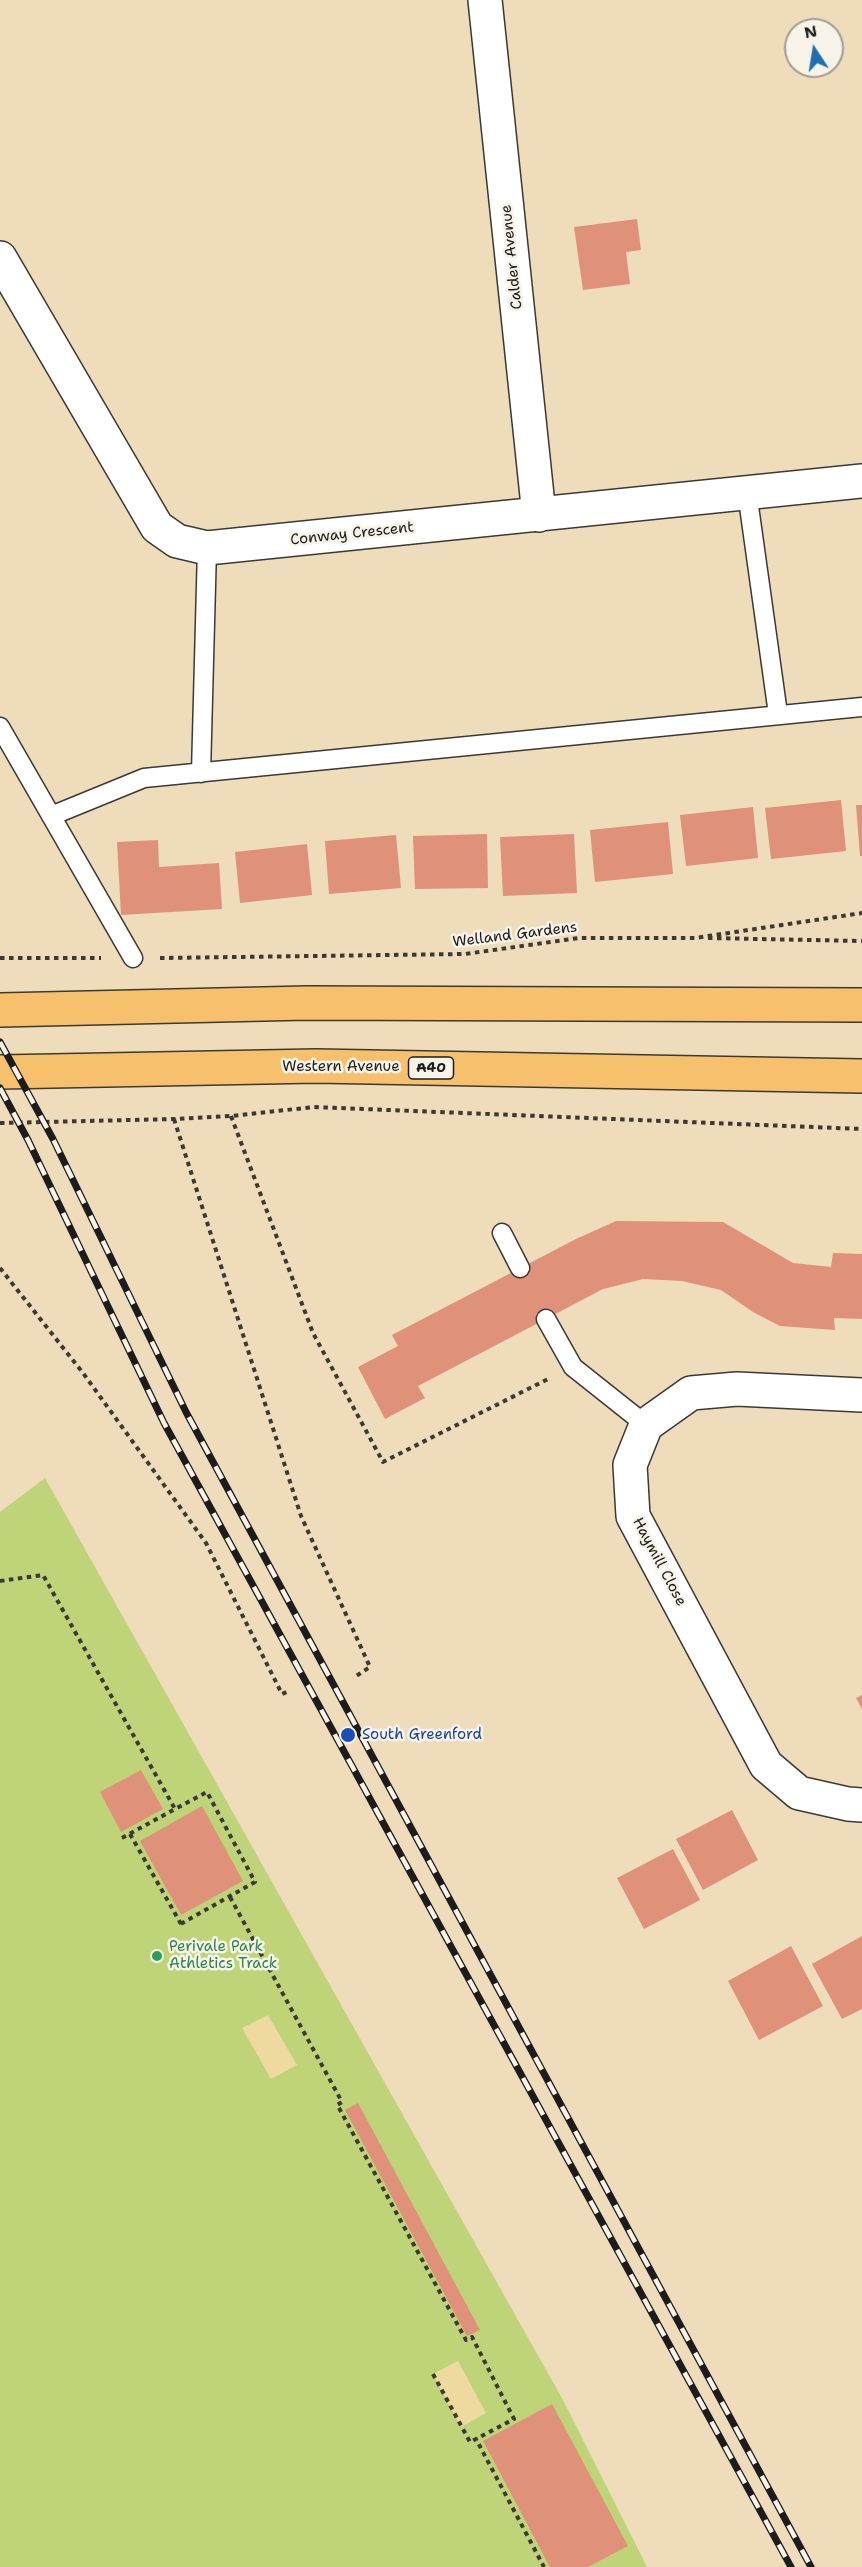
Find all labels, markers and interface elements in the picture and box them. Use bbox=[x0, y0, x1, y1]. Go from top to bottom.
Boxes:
north arrow bbox=[784, 18, 844, 78]
text: N bbox=[802, 20, 819, 43]
street label: Calder Avenue bbox=[498, 204, 526, 310]
street label: Conway Crescent bbox=[289, 519, 415, 549]
street label: Welland Gardens bbox=[452, 918, 578, 952]
road number: A40 bbox=[408, 1057, 454, 1079]
street label: Western Avenue bbox=[282, 1058, 400, 1076]
street label: Haymill Close bbox=[628, 1515, 690, 1609]
marker: South Greenford bbox=[339, 1726, 357, 1744]
place label: South Greenford bbox=[362, 1726, 482, 1744]
place label: Perivale Park Athletics Track bbox=[169, 1938, 277, 1973]
marker: Perivale Park Athletics Track bbox=[150, 1949, 164, 1963]

